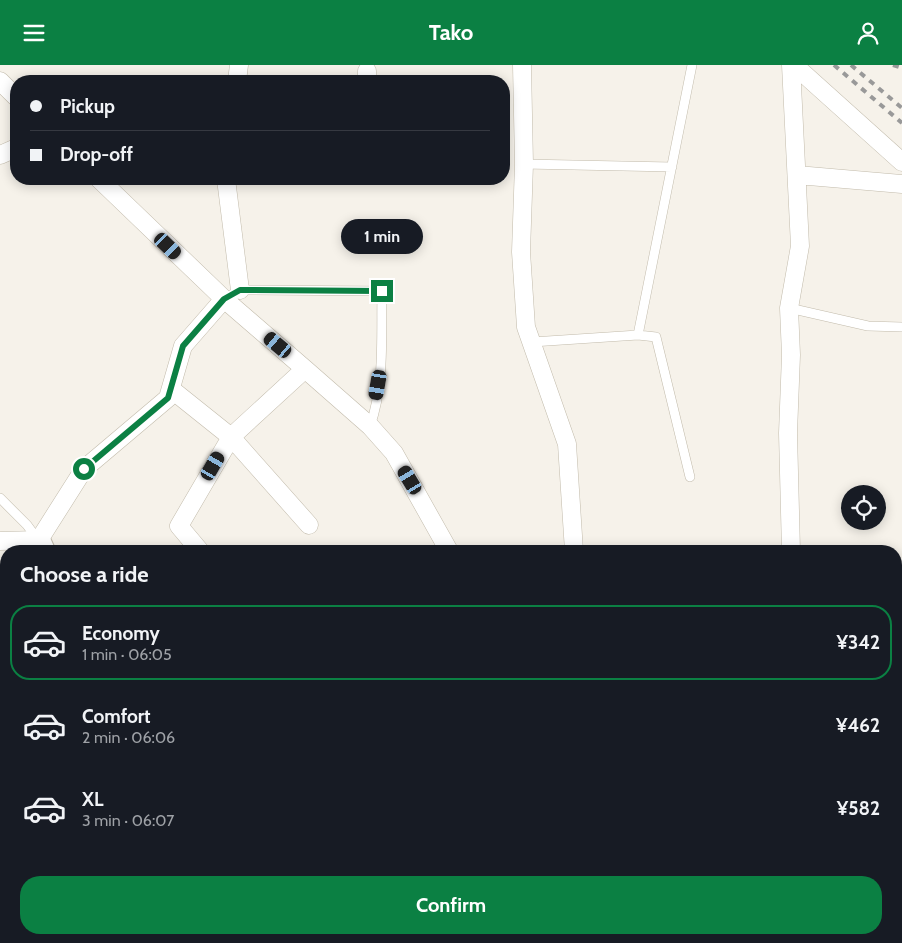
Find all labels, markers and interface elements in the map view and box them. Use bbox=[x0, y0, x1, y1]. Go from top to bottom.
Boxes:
icon: menu bbox=[20, 19, 48, 47]
text: Tako bbox=[429, 19, 473, 46]
icon: person bbox=[854, 19, 882, 47]
text: Pickup bbox=[60, 95, 115, 118]
text: Drop-off bbox=[60, 143, 133, 166]
callout: 1 min bbox=[341, 219, 423, 253]
text: 1 min bbox=[364, 227, 400, 246]
car bbox=[151, 230, 184, 262]
route end bbox=[371, 280, 393, 302]
car bbox=[261, 330, 294, 360]
car bbox=[368, 369, 387, 401]
car bbox=[199, 449, 226, 483]
route start bbox=[73, 458, 95, 480]
car bbox=[395, 463, 424, 497]
map controls bbox=[841, 485, 886, 530]
button: locate bbox=[841, 485, 886, 530]
text: Choose a ride bbox=[20, 561, 149, 588]
icon: car bbox=[22, 620, 67, 665]
text: Economy bbox=[82, 622, 160, 645]
text: ¥342 bbox=[836, 631, 880, 654]
text: 1 min · 06:05 bbox=[82, 645, 172, 664]
icon: car bbox=[22, 703, 67, 748]
text: Comfort bbox=[82, 705, 151, 728]
text: ¥462 bbox=[836, 714, 880, 737]
text: 2 min · 06:06 bbox=[82, 728, 175, 747]
icon: car bbox=[22, 786, 67, 831]
text: XL bbox=[82, 788, 103, 811]
text: ¥582 bbox=[837, 797, 880, 820]
text: 3 min · 06:07 bbox=[82, 811, 174, 830]
button: Confirm bbox=[20, 876, 882, 934]

